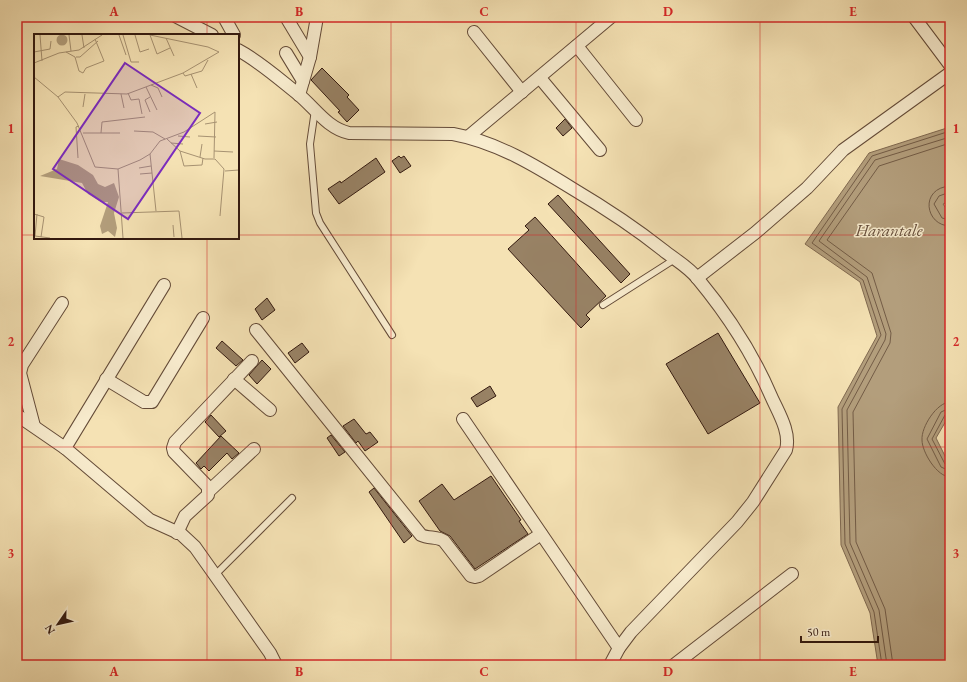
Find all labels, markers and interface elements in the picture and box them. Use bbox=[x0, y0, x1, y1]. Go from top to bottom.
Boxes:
text: A bbox=[108, 3, 119, 20]
text: B bbox=[295, 3, 303, 20]
text: C bbox=[479, 3, 489, 20]
text: D bbox=[663, 3, 673, 20]
text: E bbox=[849, 3, 857, 20]
inset map bbox=[34, 34, 239, 239]
text: 1 bbox=[8, 120, 15, 137]
text: 1 bbox=[953, 120, 960, 137]
water label: Harantale bbox=[854, 219, 923, 241]
text: 2 bbox=[8, 333, 15, 350]
text: 2 bbox=[953, 333, 960, 350]
text: 3 bbox=[8, 545, 15, 562]
text: 3 bbox=[953, 545, 960, 562]
north arrow bbox=[38, 604, 78, 644]
scale bar bbox=[801, 618, 878, 644]
text: N bbox=[41, 622, 58, 637]
text: 50 m bbox=[807, 624, 831, 640]
text: A bbox=[108, 663, 119, 680]
text: B bbox=[295, 663, 303, 680]
text: C bbox=[479, 663, 489, 680]
text: D bbox=[663, 663, 673, 680]
text: E bbox=[849, 663, 857, 680]

